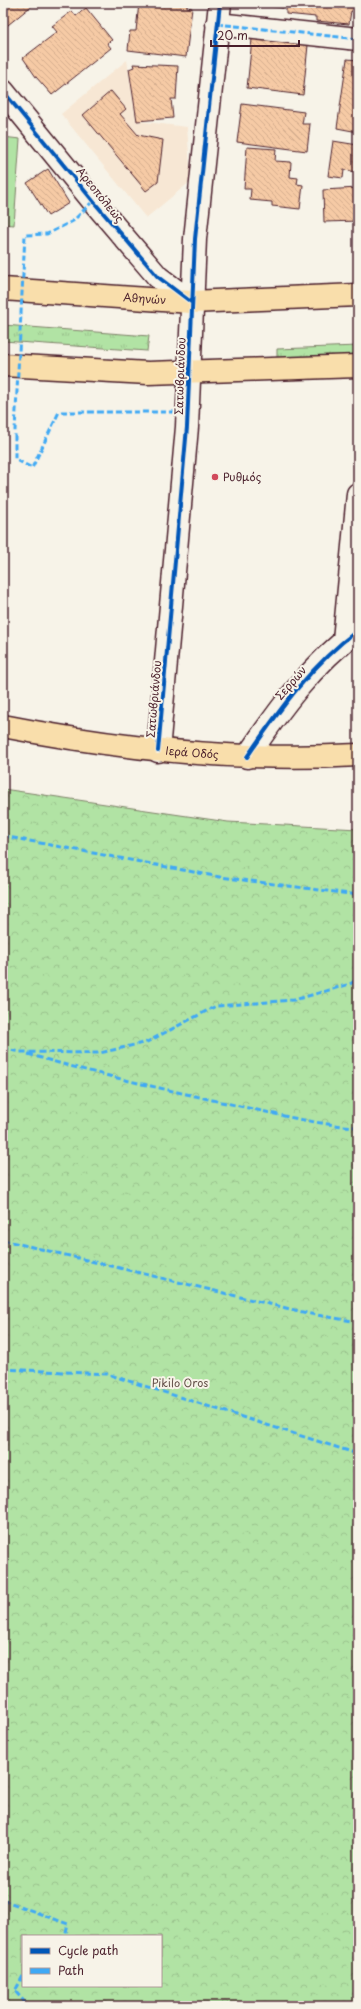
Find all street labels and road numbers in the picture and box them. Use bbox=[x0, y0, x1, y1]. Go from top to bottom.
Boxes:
street label: Αρεοπόλεως bbox=[73, 163, 128, 226]
street label: Αθηνών bbox=[123, 288, 167, 308]
street label: Σατωβριάνδου bbox=[170, 337, 189, 415]
street label: Σατωβριάνδου bbox=[142, 660, 165, 738]
street label: Σερρών bbox=[271, 662, 310, 703]
street label: Ιερά Οδός bbox=[165, 741, 220, 763]

